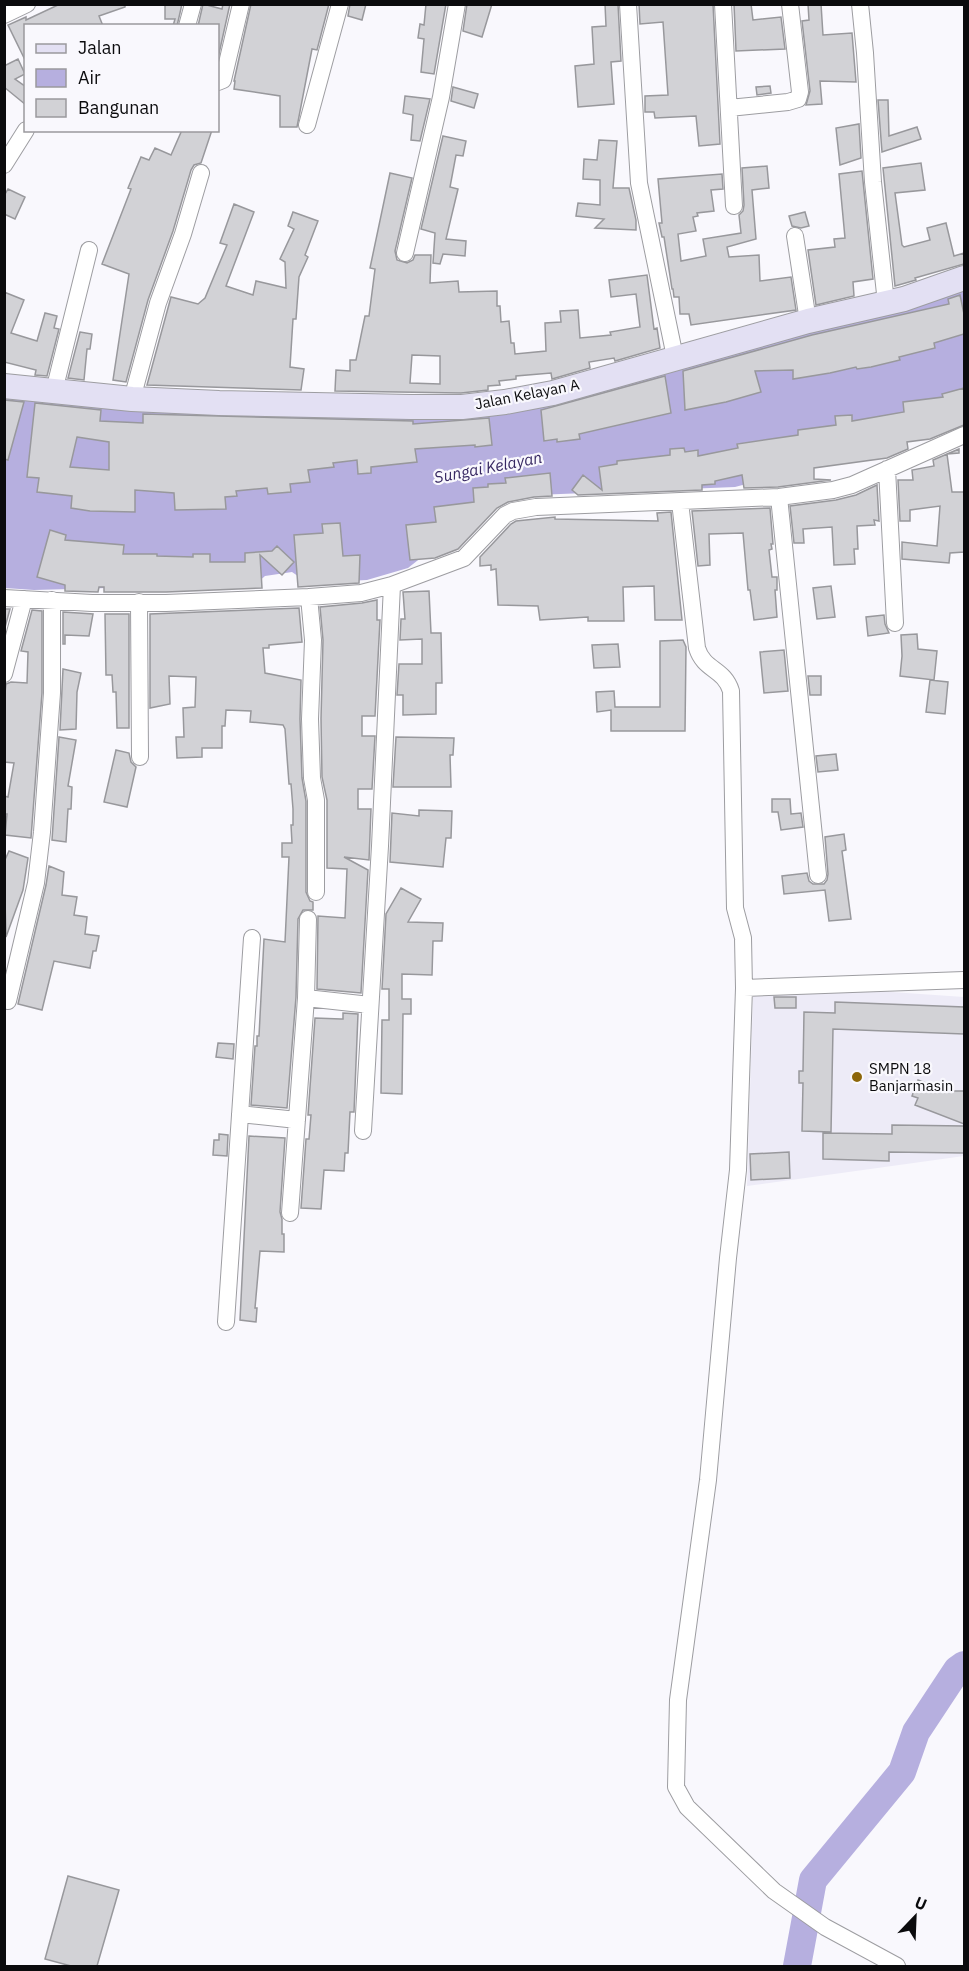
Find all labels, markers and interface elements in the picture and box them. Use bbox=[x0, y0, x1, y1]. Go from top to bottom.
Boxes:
legend bbox=[24, 24, 219, 132]
text: Jalan bbox=[78, 36, 122, 59]
text: Air bbox=[78, 66, 101, 89]
text: Bangunan bbox=[78, 96, 159, 119]
street label: Jalan Kelayan A bbox=[473, 374, 581, 413]
water label: Sungai Kelayan bbox=[432, 447, 544, 487]
place label: SMPN 18 Banjarmasin bbox=[869, 1059, 953, 1095]
marker: SMPN 18 Banjarmasin bbox=[850, 1070, 864, 1084]
north arrow bbox=[885, 1887, 945, 1947]
text: U bbox=[912, 1892, 930, 1915]

